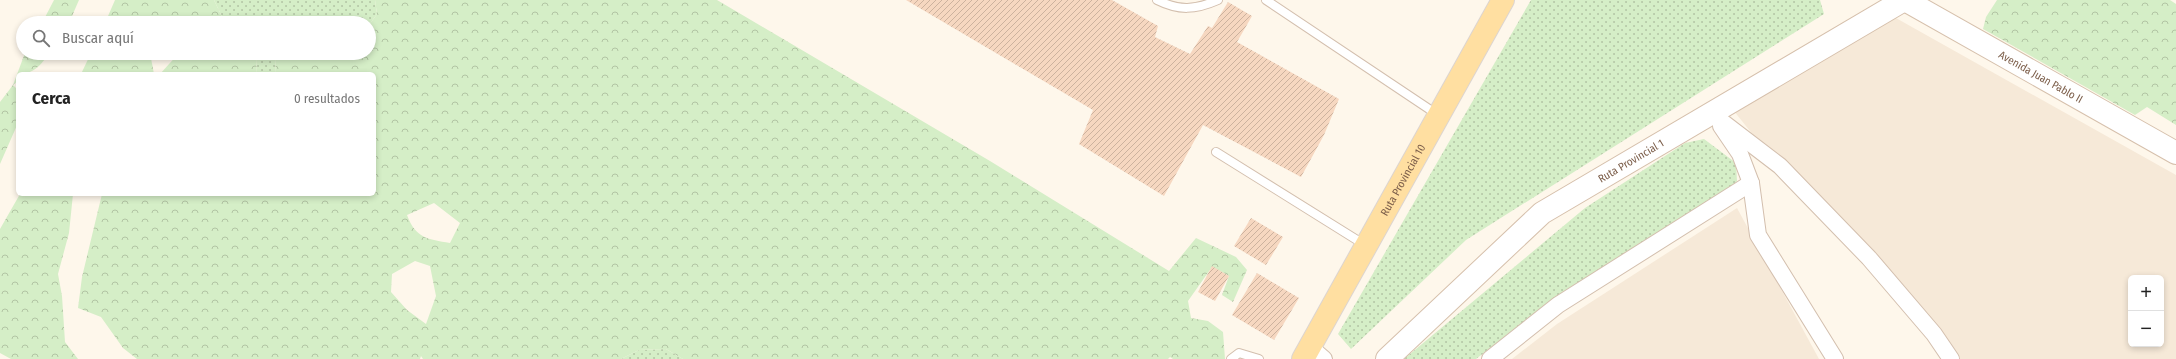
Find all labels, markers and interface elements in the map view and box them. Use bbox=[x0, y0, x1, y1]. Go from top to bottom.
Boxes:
search box bbox=[16, 16, 376, 60]
icon: search bbox=[30, 27, 52, 49]
text: Buscar aquí bbox=[62, 29, 134, 47]
street label: Avenida Juan Pablo II bbox=[1996, 48, 2085, 106]
text: Cerca bbox=[32, 88, 71, 109]
text: 0 resultados bbox=[294, 91, 360, 106]
street label: Ruta Provincial 1 bbox=[1596, 137, 1666, 186]
street label: Ruta Provincial 10 bbox=[1378, 142, 1428, 218]
map controls bbox=[2128, 275, 2164, 347]
button: + bbox=[2128, 275, 2164, 311]
button: − bbox=[2128, 311, 2164, 347]

